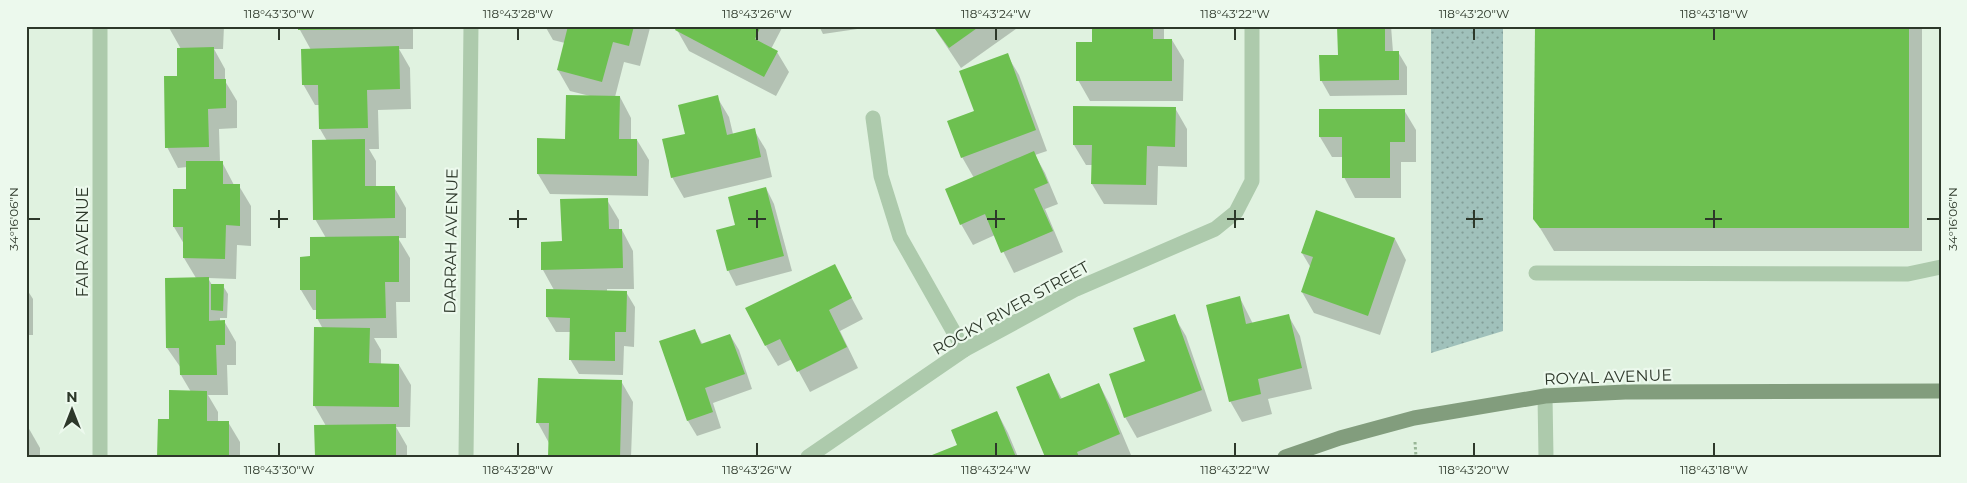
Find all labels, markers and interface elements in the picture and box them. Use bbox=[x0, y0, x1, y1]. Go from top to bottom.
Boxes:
text: 118°43'30"W bbox=[244, 6, 314, 21]
text: 118°43'28"W bbox=[483, 6, 553, 21]
text: 118°43'26"W bbox=[722, 6, 792, 21]
text: 118°43'24"W bbox=[961, 6, 1031, 21]
text: 118°43'22"W bbox=[1200, 6, 1270, 21]
text: 118°43'20"W bbox=[1439, 6, 1509, 21]
text: 118°43'18"W bbox=[1680, 6, 1748, 21]
street label: DARRAH AVENUE bbox=[440, 168, 462, 314]
text: 34°16'06"N bbox=[6, 187, 21, 251]
street label: FAIR AVENUE bbox=[73, 187, 92, 297]
text: 34°16'06"N bbox=[1945, 187, 1960, 251]
street label: ROCKY RIVER STREET bbox=[929, 257, 1093, 359]
street label: ROYAL AVENUE bbox=[1544, 365, 1672, 389]
north arrow bbox=[48, 386, 98, 436]
text: N bbox=[66, 388, 78, 406]
text: 118°43'30"W bbox=[244, 462, 314, 477]
text: 118°43'28"W bbox=[483, 462, 553, 477]
text: 118°43'26"W bbox=[722, 462, 792, 477]
text: 118°43'24"W bbox=[961, 462, 1031, 477]
text: 118°43'22"W bbox=[1200, 462, 1270, 477]
text: 118°43'20"W bbox=[1439, 462, 1509, 477]
text: 118°43'18"W bbox=[1680, 462, 1748, 477]

